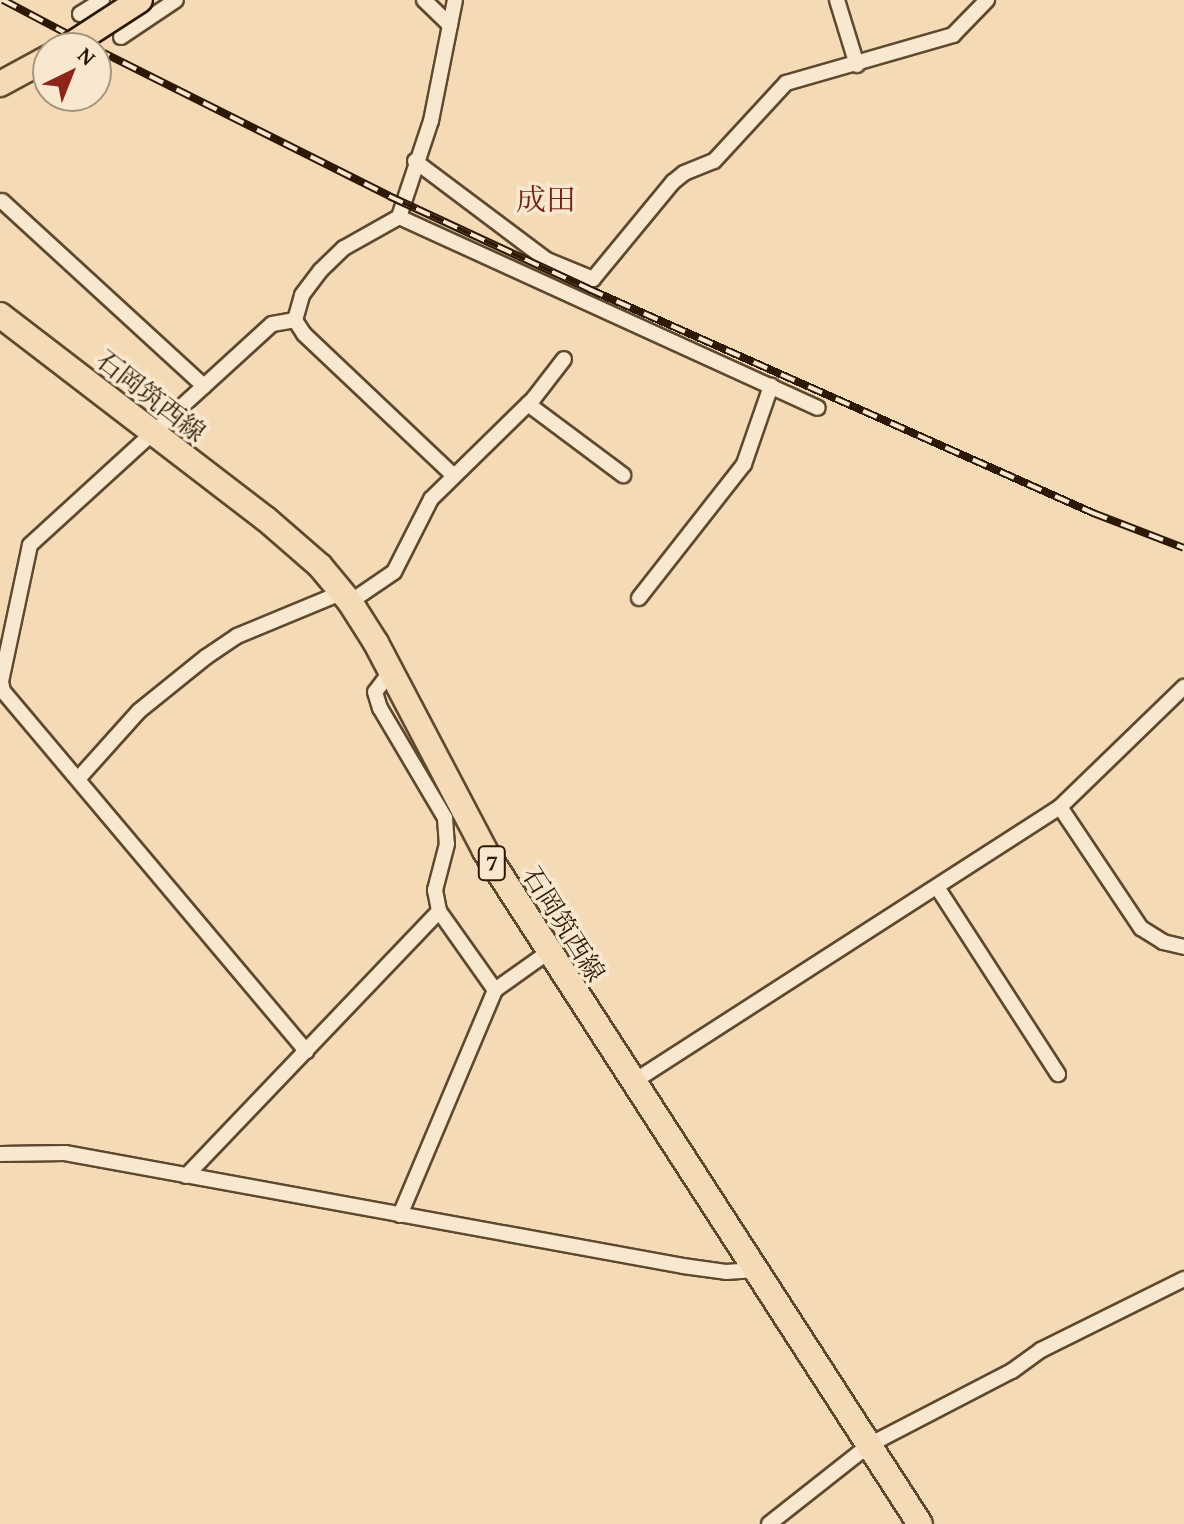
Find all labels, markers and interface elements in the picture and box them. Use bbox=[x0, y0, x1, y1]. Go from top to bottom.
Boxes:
north arrow bbox=[32, 32, 112, 112]
text: N bbox=[71, 39, 103, 73]
district label: 成田 bbox=[516, 181, 576, 217]
street label: 石岡筑西線 bbox=[90, 344, 212, 448]
road number: 7 bbox=[476, 843, 508, 883]
street label: 石岡筑西線 bbox=[516, 861, 612, 987]

